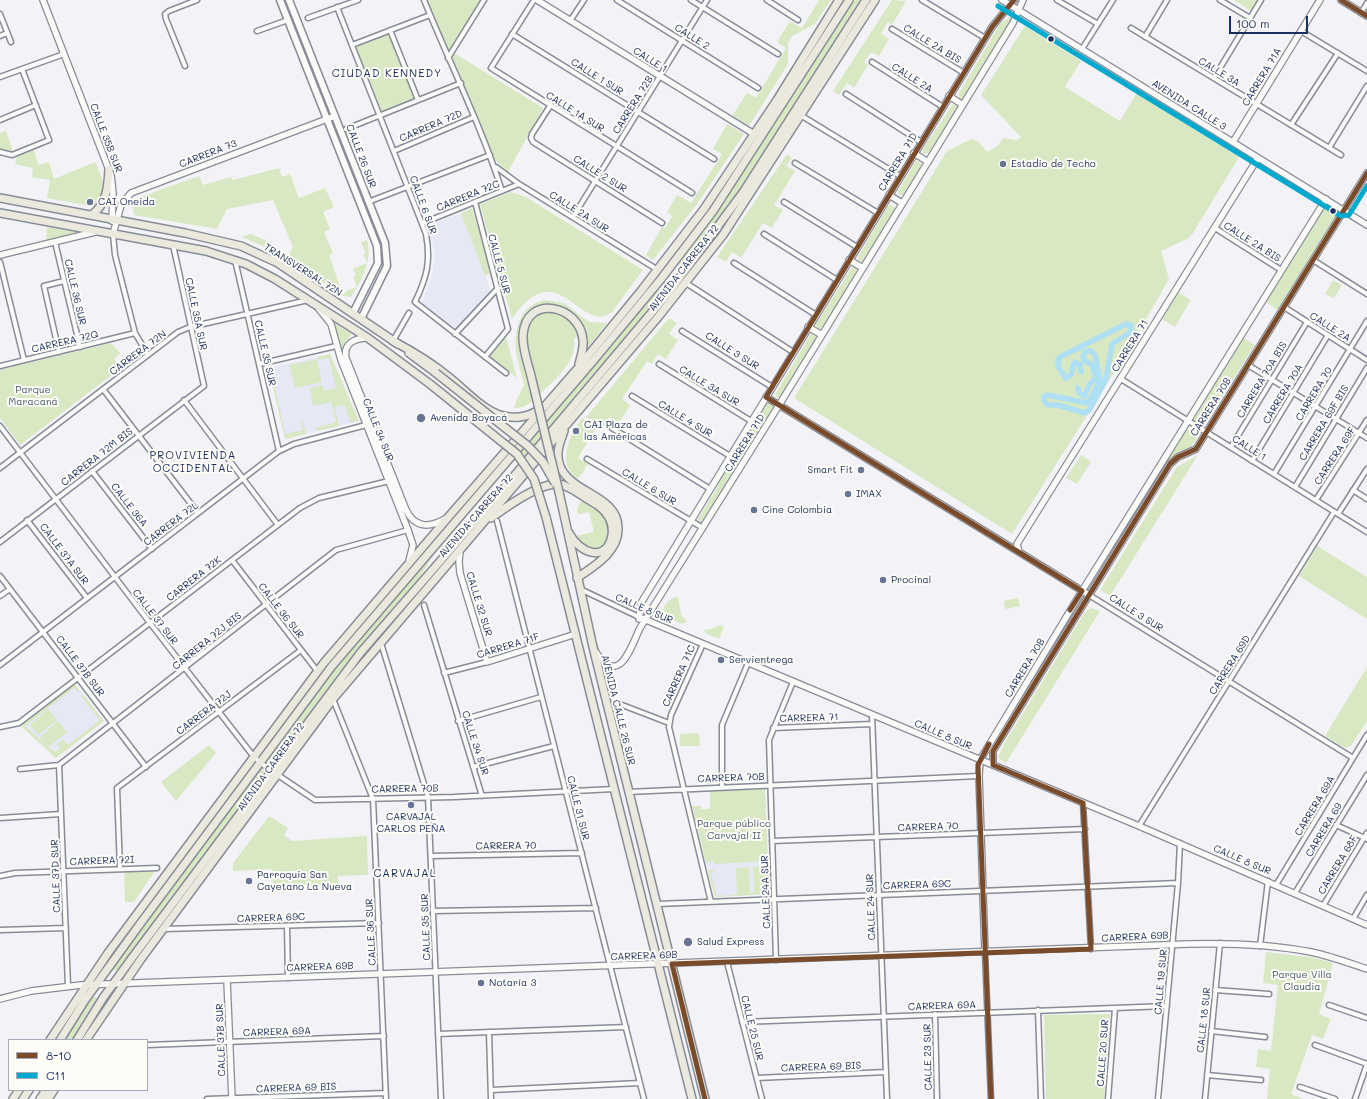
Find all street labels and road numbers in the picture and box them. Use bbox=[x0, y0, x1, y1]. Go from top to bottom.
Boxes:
street label: CALLE 2 bbox=[672, 22, 712, 52]
street label: CALLE 2A BIS bbox=[901, 22, 963, 66]
street label: CALLE 1 bbox=[631, 45, 669, 75]
street label: CARRERA 71A bbox=[1240, 46, 1284, 108]
street label: CALLE 3A bbox=[1196, 55, 1242, 89]
street label: CALLE 1 SUR bbox=[568, 56, 626, 98]
street label: CALLE 2A bbox=[889, 61, 935, 95]
street label: CARRERA 72B bbox=[610, 74, 656, 136]
street label: AVENIDA CALLE 3 bbox=[1149, 77, 1229, 133]
street label: CALLE 1A SUR bbox=[543, 89, 607, 135]
street label: CALLE 35B SUR bbox=[87, 102, 125, 174]
street label: CARRERA 72D bbox=[398, 107, 464, 145]
street label: CALLE 26 SUR bbox=[343, 123, 379, 189]
street label: CARRERA 71D bbox=[876, 131, 920, 193]
street label: CARRERA 73 bbox=[178, 138, 238, 170]
street label: CALLE 2 SUR bbox=[571, 153, 629, 195]
street label: CALLE 6 SUR bbox=[407, 174, 439, 236]
street label: CARRERA 72C bbox=[435, 178, 501, 214]
street label: CALLE 2A SUR bbox=[547, 189, 611, 235]
street label: CALLE 2A BIS bbox=[1221, 220, 1283, 264]
street label: AVENIDA CARRERA 72 bbox=[646, 222, 722, 314]
street label: CALLE 5 SUR bbox=[485, 233, 513, 295]
street label: TRANSVERSAL 72N bbox=[262, 241, 344, 299]
street label: CALLE 36 SUR bbox=[62, 258, 88, 326]
street label: CALLE 35A SUR bbox=[182, 277, 210, 351]
street label: CALLE 2A bbox=[1307, 310, 1353, 344]
street label: CARRERA 71 bbox=[1109, 318, 1151, 374]
street label: CALLE 35 SUR bbox=[252, 319, 278, 387]
street label: CARRERA 72Q bbox=[30, 328, 100, 356]
street label: CARRERA 72N bbox=[107, 328, 169, 378]
street label: CALLE 3 SUR bbox=[703, 330, 761, 372]
street label: CARRERA 70A BIS bbox=[1234, 340, 1290, 420]
street label: CARRERA 70A bbox=[1260, 362, 1306, 426]
street label: CALLE 3A SUR bbox=[677, 363, 741, 409]
street label: CARRERA 70 bbox=[1293, 365, 1335, 423]
street label: CARRERA 70B bbox=[1188, 375, 1234, 439]
street label: CARRERA 69F BIS bbox=[1297, 383, 1351, 463]
street label: CALLE 34 SUR bbox=[360, 397, 396, 463]
street label: CALLE 4 SUR bbox=[656, 398, 714, 440]
street label: CARRERA 71D bbox=[722, 412, 768, 474]
street label: CARRERA 72M BIS bbox=[59, 425, 135, 489]
street label: CARRERA 69F bbox=[1312, 425, 1358, 487]
street label: CALLE 1 bbox=[1230, 433, 1268, 463]
street label: CALLE 6 SUR bbox=[620, 466, 678, 508]
street label: AVENIDA CARRERA 72 bbox=[437, 472, 515, 560]
street label: CALLE 36A bbox=[108, 481, 150, 529]
street label: CARRERA 72L bbox=[141, 499, 201, 549]
street label: CALLE 37A SUR bbox=[37, 521, 91, 587]
street label: CARRERA 72K bbox=[164, 554, 224, 604]
street label: CALLE 32 SUR bbox=[463, 570, 495, 638]
street label: CALLE 36 SUR bbox=[256, 581, 306, 641]
street label: CALLE 37 SUR bbox=[130, 587, 180, 647]
street label: CALLE 8 SUR bbox=[613, 591, 675, 627]
street label: CALLE 3 SUR bbox=[1107, 592, 1165, 634]
street label: CARRERA 72J BIS bbox=[170, 610, 244, 672]
street label: CARRERA 71F bbox=[475, 631, 541, 661]
street label: CALLE 37B SUR bbox=[53, 633, 107, 699]
street label: CARRERA 69D bbox=[1207, 633, 1253, 697]
street label: CARRERA 70B bbox=[1003, 636, 1047, 700]
street label: CARRERA 71C bbox=[660, 643, 698, 709]
street label: AVENIDA CALLE 26 SUR bbox=[598, 654, 638, 766]
street label: CARRERA 72J bbox=[174, 688, 234, 738]
street label: CALLE 34 SUR bbox=[459, 709, 491, 777]
street label: CARRERA 71 bbox=[779, 711, 839, 725]
street label: CALLE 8 SUR bbox=[912, 717, 974, 753]
street label: AVENIDA CARRERA 72 bbox=[235, 720, 307, 814]
street label: CARRERA 70B bbox=[697, 771, 765, 785]
street label: CARRERA 69A bbox=[1292, 774, 1338, 838]
street label: CALLE 31 SUR bbox=[564, 775, 592, 841]
street label: CARRERA 70B bbox=[371, 782, 439, 796]
street label: CARRERA 69 bbox=[1303, 801, 1345, 859]
street label: CARRERA 70 bbox=[897, 820, 959, 834]
street label: CARRERA 68F bbox=[1316, 833, 1360, 897]
street label: CALLE 37D SUR bbox=[49, 839, 63, 913]
street label: CARRERA 70 bbox=[475, 839, 537, 853]
street label: CALLE 8 SUR bbox=[1211, 842, 1273, 878]
street label: CARRERA 72I bbox=[69, 854, 135, 868]
street label: CALLE 24A SUR bbox=[759, 855, 773, 929]
street label: CALLE 24 SUR bbox=[864, 873, 878, 941]
street label: CARRERA 69C bbox=[883, 878, 951, 892]
street label: CALLE 35 SUR bbox=[419, 893, 433, 961]
street label: CALLE 36 SUR bbox=[363, 898, 379, 966]
street label: CARRERA 69C bbox=[237, 911, 305, 925]
street label: CARRERA 69B bbox=[1101, 929, 1169, 945]
street label: CARRERA 69B bbox=[610, 949, 678, 963]
street label: CALLE 19 SUR bbox=[1152, 949, 1170, 1015]
street label: CARRERA 69B bbox=[286, 960, 354, 974]
street label: CALLE 18 SUR bbox=[1195, 987, 1213, 1053]
street label: CALLE 25 SUR bbox=[738, 994, 766, 1062]
street label: CARRERA 69A bbox=[908, 999, 976, 1013]
street label: CALLE 37B SUR bbox=[214, 1003, 228, 1077]
street label: CALLE 20 SUR bbox=[1095, 1019, 1111, 1087]
street label: CALLE 23 SUR bbox=[921, 1023, 935, 1091]
street label: CARRERA 69A bbox=[243, 1025, 311, 1039]
street label: CARRERA 69 BIS bbox=[781, 1060, 861, 1074]
street label: CARRERA 69 BIS bbox=[256, 1081, 336, 1095]

